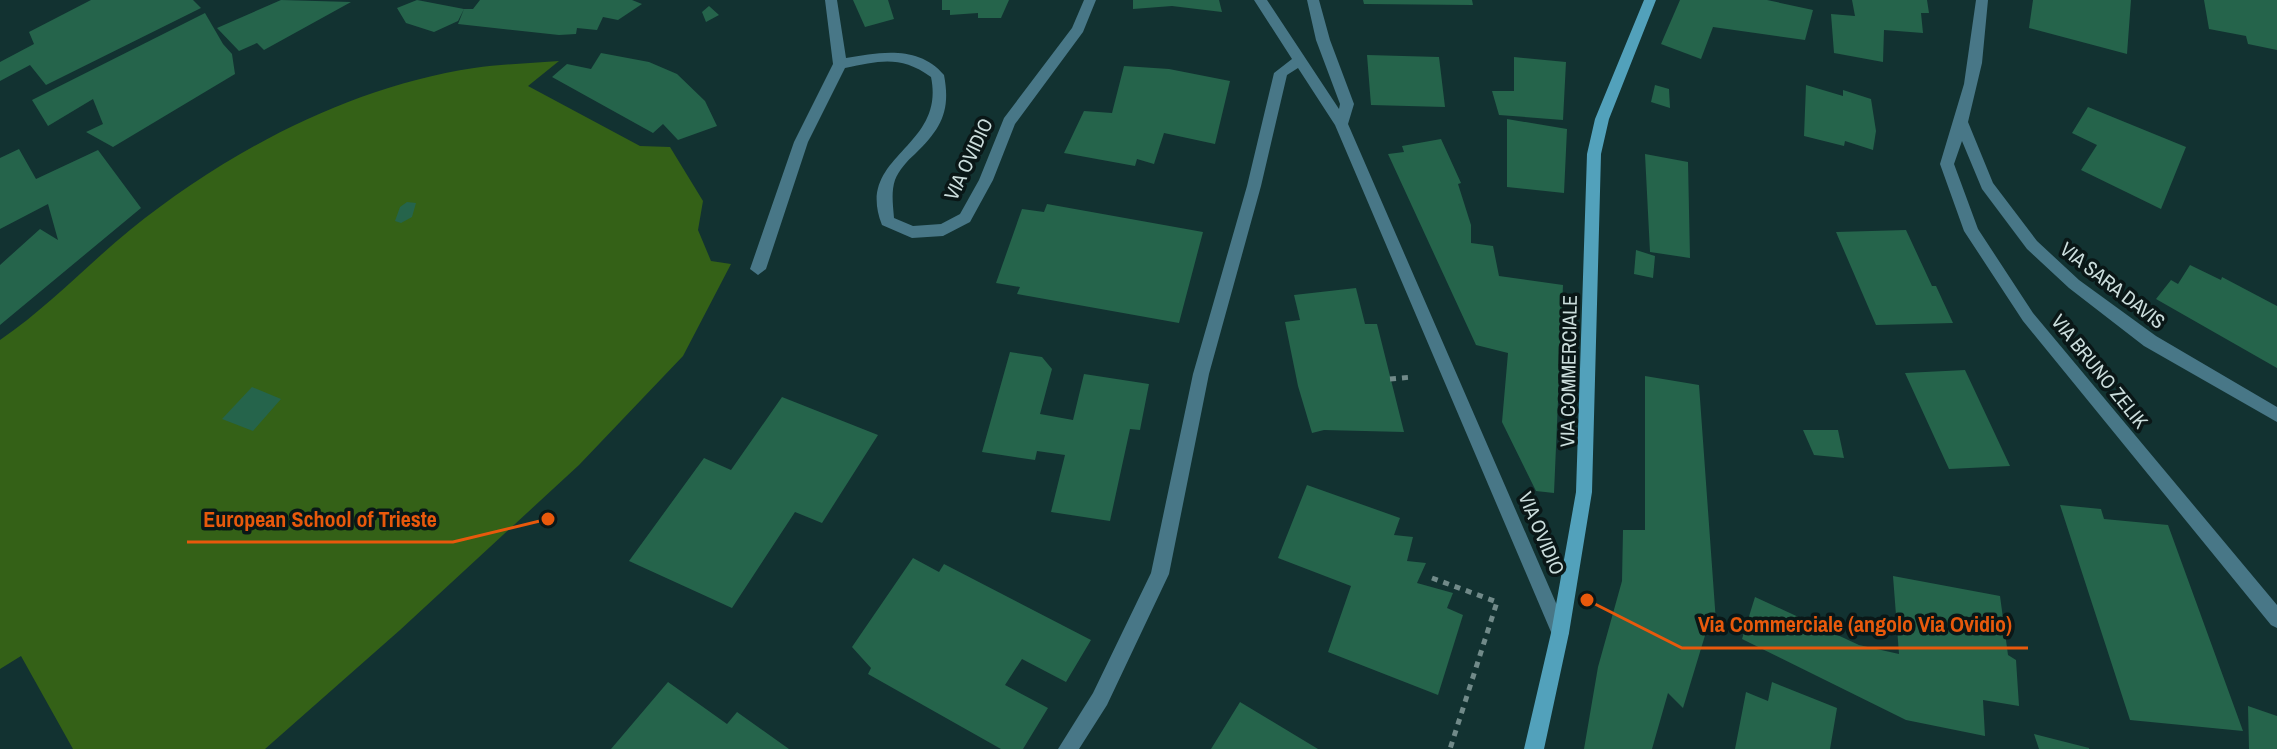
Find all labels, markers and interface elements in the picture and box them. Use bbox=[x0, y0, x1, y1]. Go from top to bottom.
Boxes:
street label: VIA OVIDIO bbox=[937, 114, 999, 204]
street label: VIA SARA DAVIS bbox=[2055, 235, 2171, 335]
street label: VIA COMMERCIALE bbox=[1553, 295, 1583, 447]
street label: VIA BRUNO ZELIK bbox=[2046, 308, 2154, 434]
street label: VIA OVIDIO bbox=[1512, 487, 1572, 579]
callout: European School of Trieste bbox=[187, 496, 453, 542]
text: European School of Trieste bbox=[203, 504, 437, 534]
callout: Via Commerciale (angolo Via Ovidio) bbox=[1682, 602, 2028, 648]
text: Via Commerciale (angolo Via Ovidio) bbox=[1698, 609, 2012, 639]

